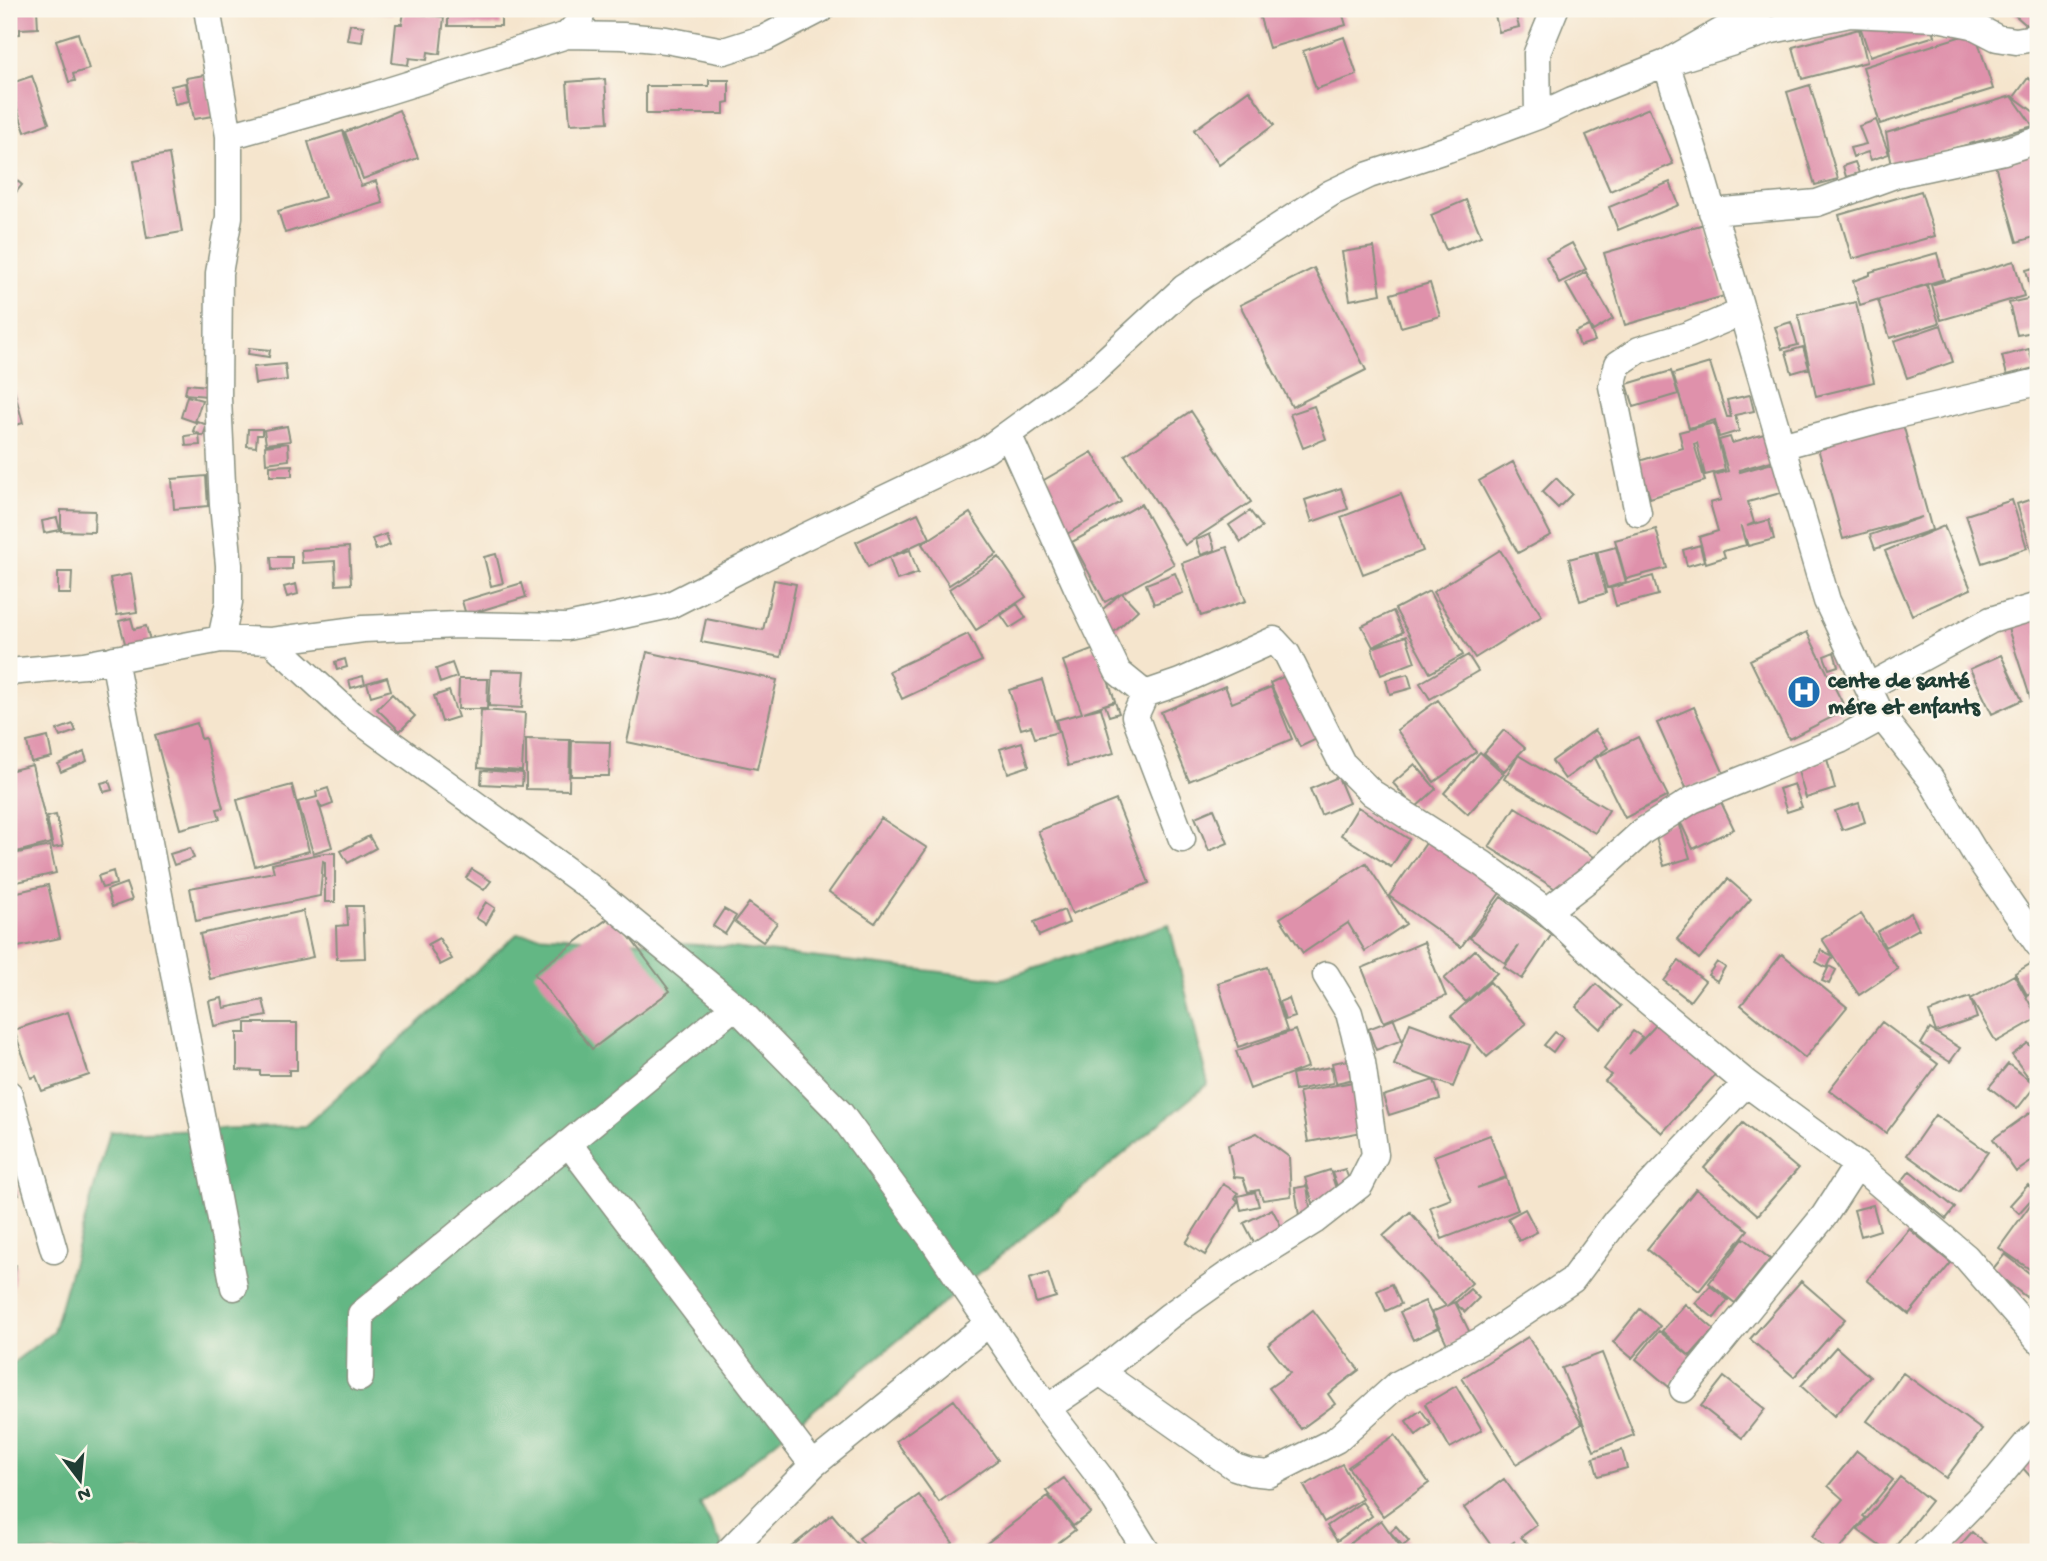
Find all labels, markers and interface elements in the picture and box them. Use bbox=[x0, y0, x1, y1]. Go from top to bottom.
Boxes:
place label: cente de santé mére et enfants bbox=[1828, 669, 1981, 722]
hospital icon: cente de santé mére et enfants bbox=[1785, 673, 1823, 711]
north arrow bbox=[46, 1446, 116, 1516]
text: N bbox=[75, 1480, 93, 1506]

